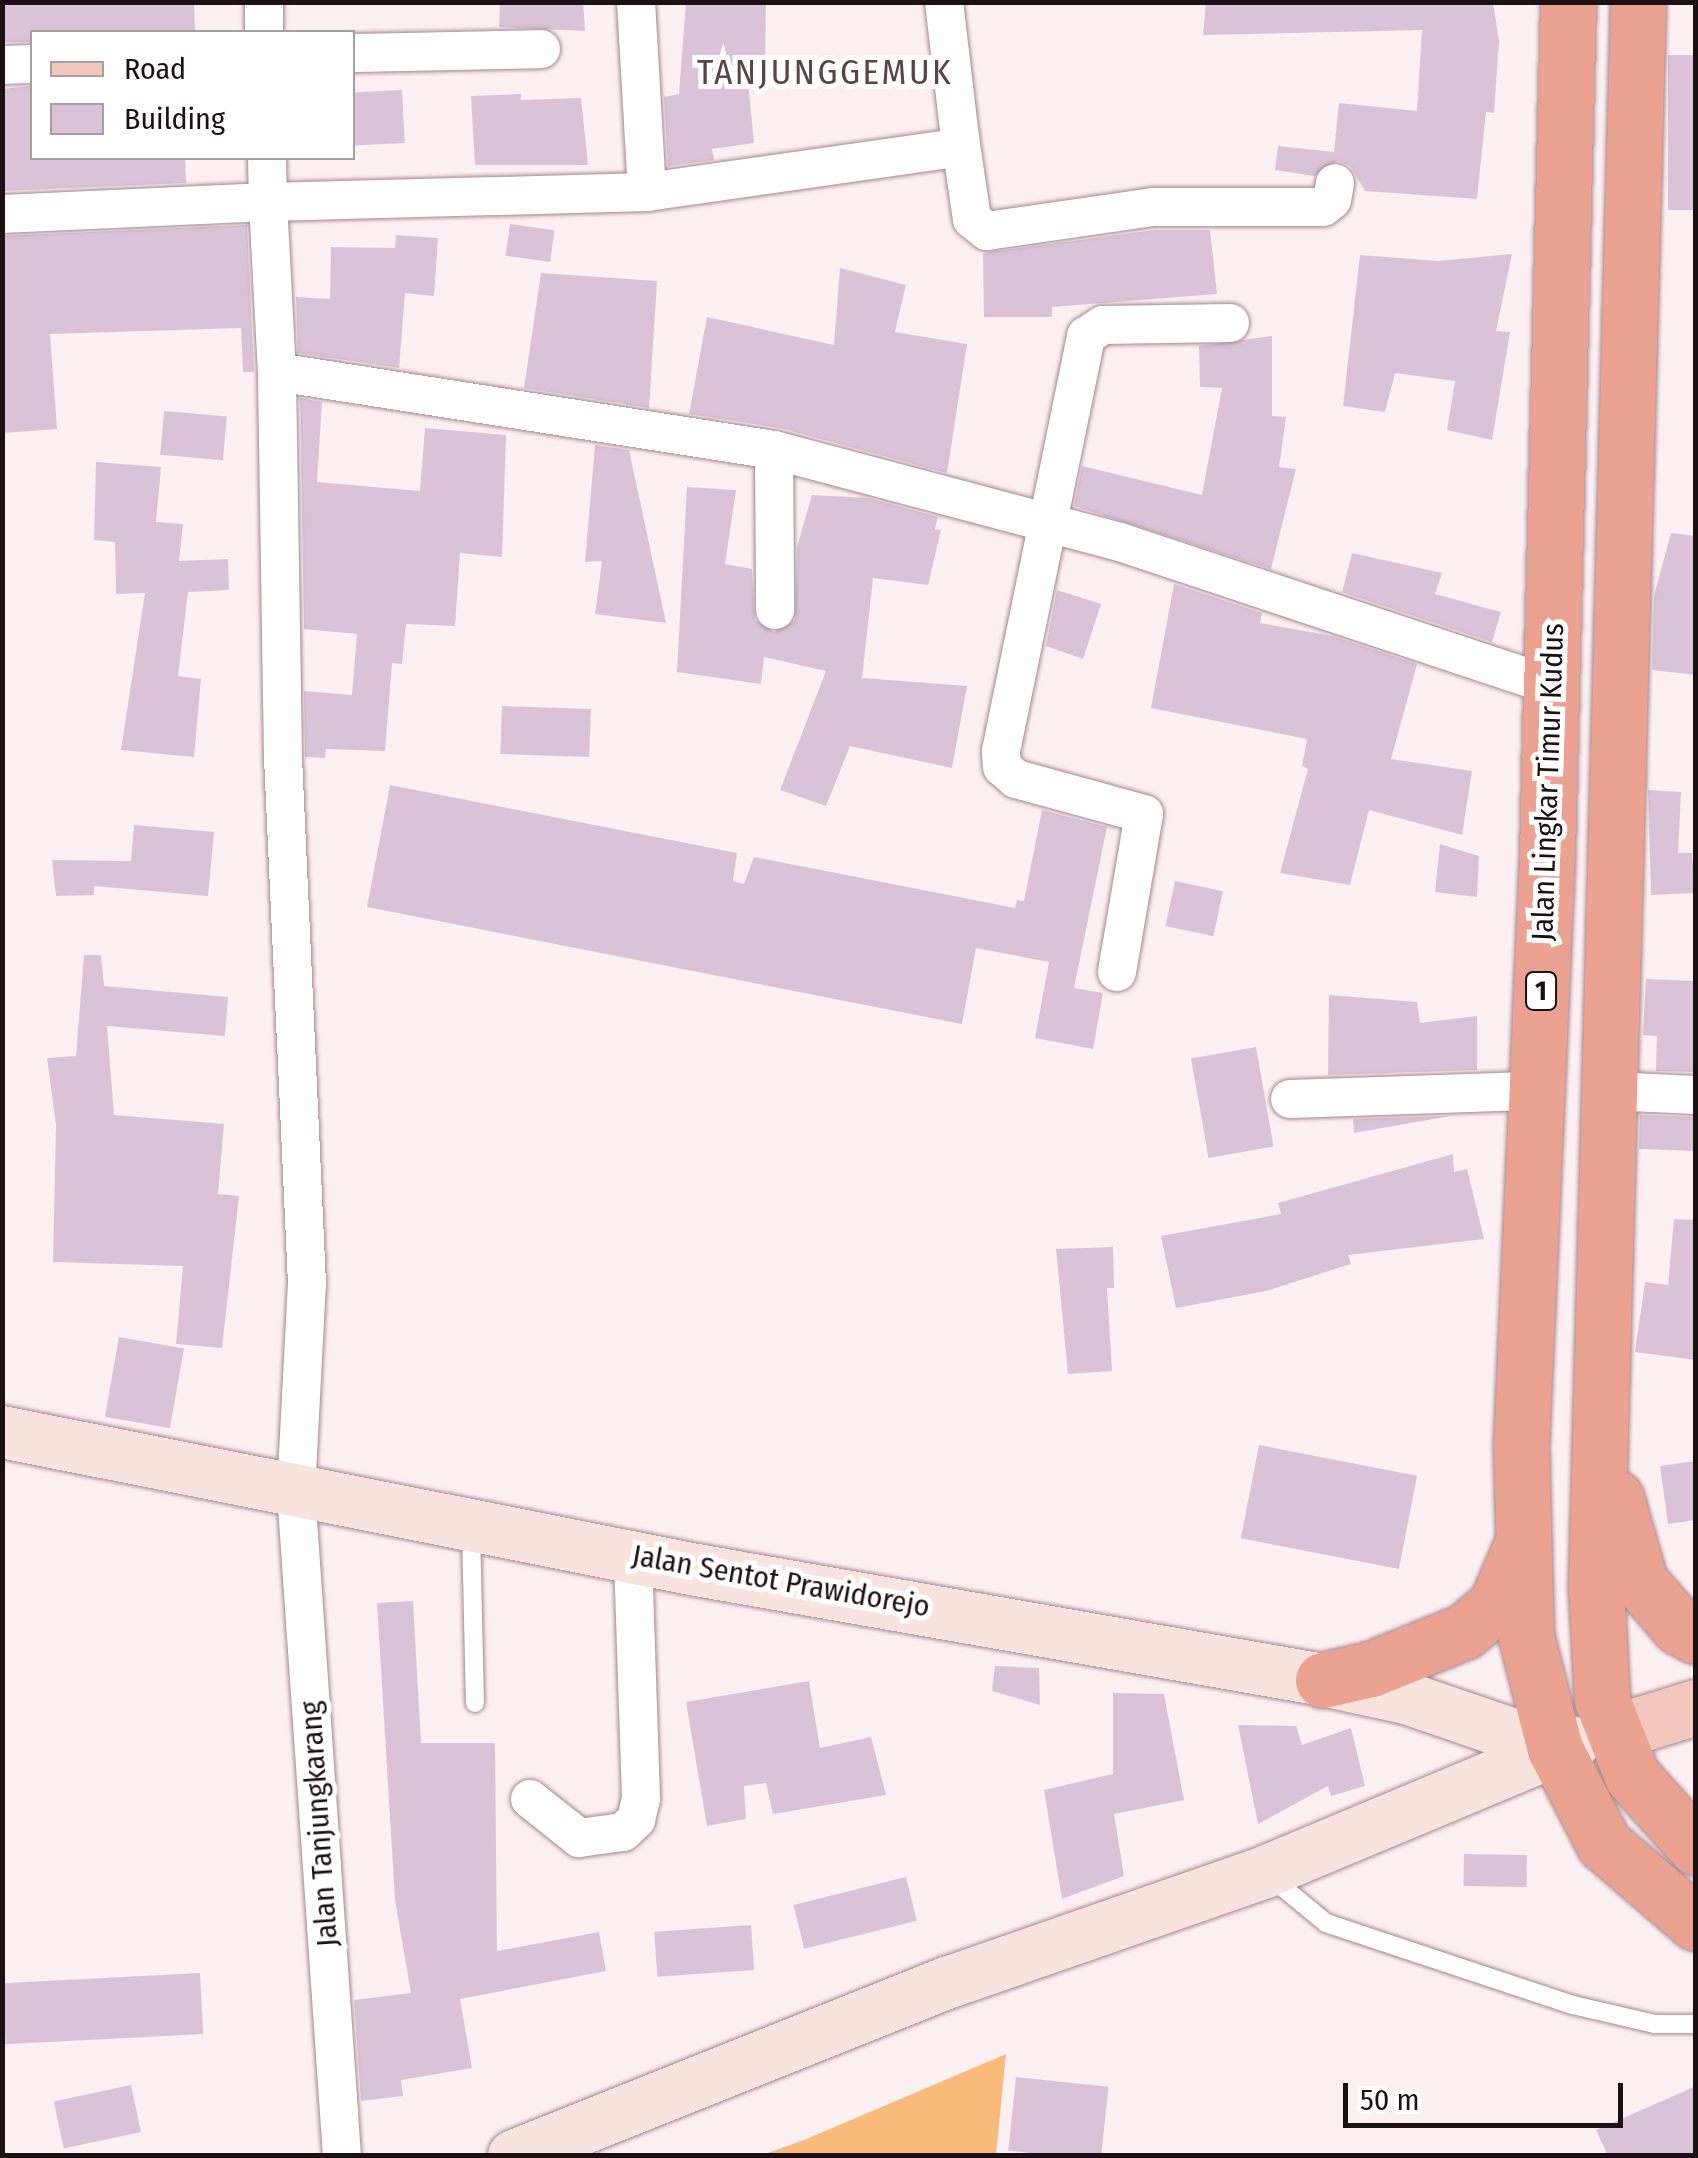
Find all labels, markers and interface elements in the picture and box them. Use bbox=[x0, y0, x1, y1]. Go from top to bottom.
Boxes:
legend bbox=[30, 30, 355, 160]
text: Road bbox=[124, 51, 186, 87]
district label: TANJUNGGEMUK bbox=[697, 51, 953, 93]
text: Building bbox=[124, 101, 225, 137]
street label: Jalan Lingkar Timur Kudus bbox=[1524, 622, 1572, 942]
road number: 1 bbox=[1524, 968, 1558, 1014]
street label: Jalan Sentot Prawidorejo bbox=[629, 1537, 933, 1625]
street label: Jalan Tanjungkarang bbox=[292, 1700, 346, 1948]
scale bar bbox=[1348, 2063, 1628, 2125]
text: 50 m bbox=[1360, 2082, 1420, 2118]

